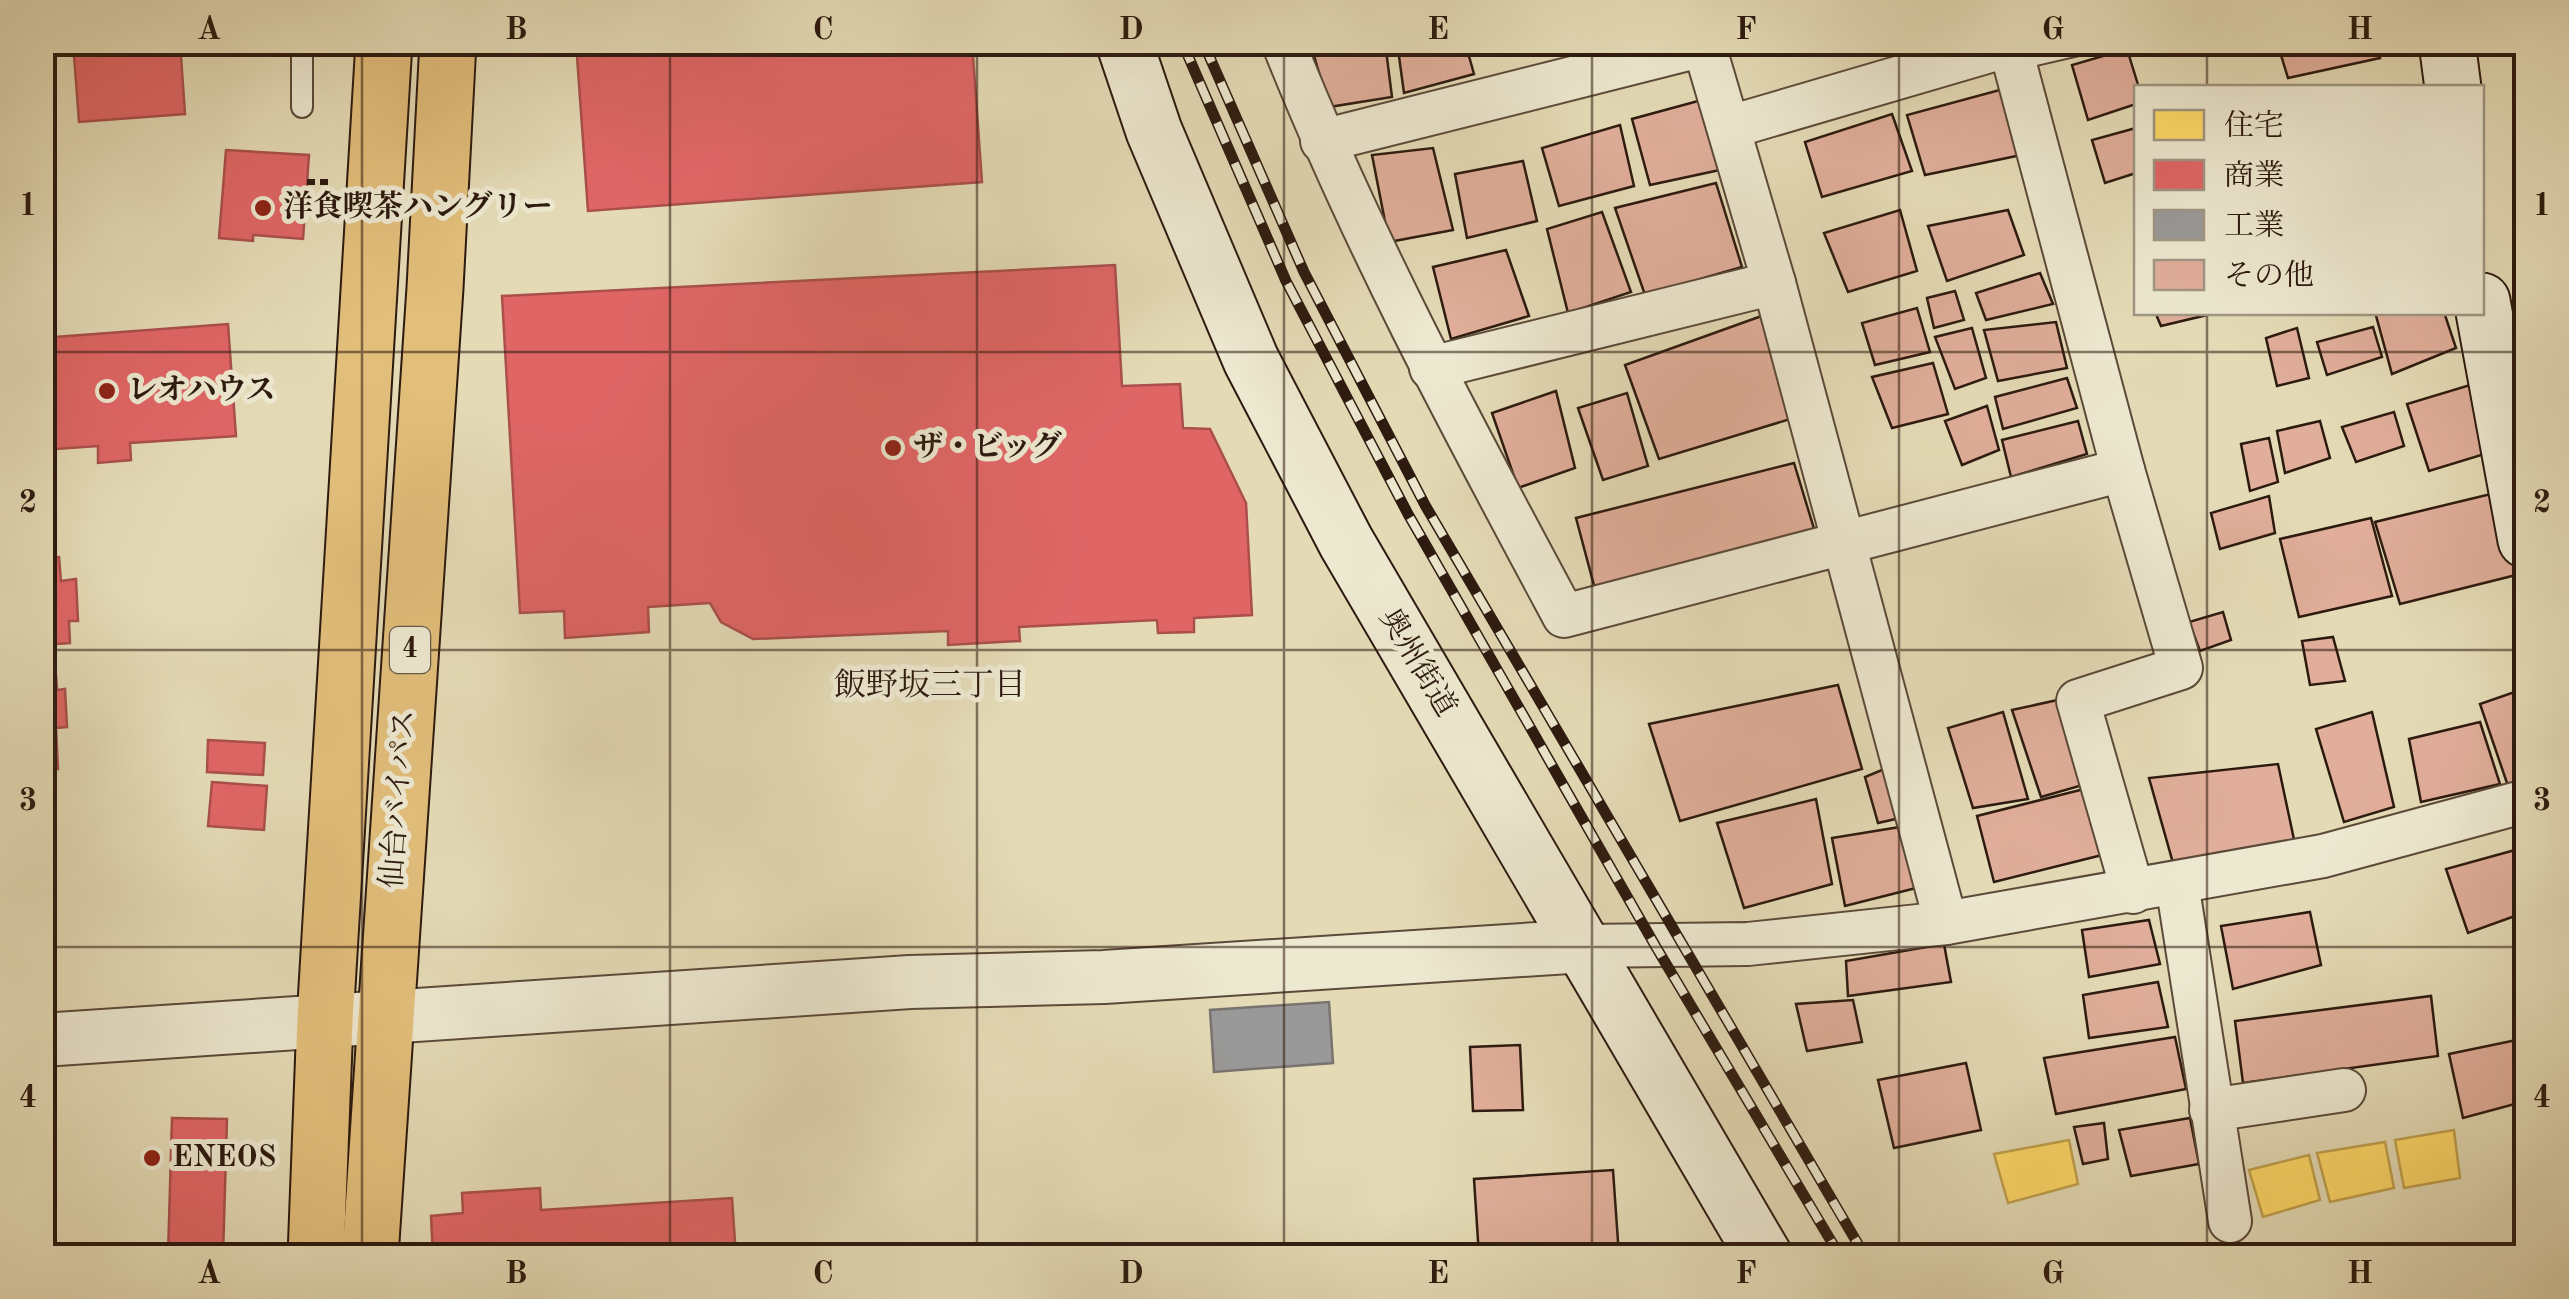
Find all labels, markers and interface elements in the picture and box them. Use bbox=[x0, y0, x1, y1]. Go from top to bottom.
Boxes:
text: A bbox=[197, 15, 221, 47]
text: B bbox=[505, 15, 527, 47]
text: C bbox=[812, 15, 834, 47]
text: D bbox=[1118, 15, 1144, 47]
text: E bbox=[1427, 15, 1449, 47]
text: F bbox=[1735, 15, 1757, 47]
text: G bbox=[2041, 15, 2065, 47]
text: H bbox=[2347, 15, 2373, 47]
legend bbox=[2134, 85, 2484, 315]
text: 住宅 bbox=[2224, 109, 2284, 142]
text: 商業 bbox=[2224, 159, 2284, 192]
place label: 洋食喫茶ハングリー bbox=[283, 190, 552, 223]
text: 1 bbox=[19, 191, 37, 223]
text: 1 bbox=[2533, 191, 2551, 223]
marker: 洋食喫茶ハングリー bbox=[252, 197, 274, 219]
text: 工業 bbox=[2224, 209, 2284, 242]
text: その他 bbox=[2224, 259, 2314, 292]
place label: レオハウス bbox=[127, 374, 276, 406]
marker: レオハウス bbox=[96, 380, 118, 402]
place label: ザ・ビッグ bbox=[913, 430, 1062, 463]
marker: ザ・ビッグ bbox=[882, 437, 904, 459]
text: 2 bbox=[19, 488, 37, 520]
text: 2 bbox=[2533, 488, 2551, 520]
street label: 奥州街道 bbox=[1373, 602, 1463, 722]
road number: 4 bbox=[390, 627, 430, 673]
district label: 飯野坂三丁目 bbox=[834, 668, 1026, 703]
street label: 仙台バイパス bbox=[375, 708, 420, 890]
text: 3 bbox=[19, 786, 37, 818]
text: 3 bbox=[2533, 786, 2551, 818]
text: 4 bbox=[19, 1083, 37, 1115]
text: 4 bbox=[2533, 1083, 2551, 1115]
place label: ENEOS bbox=[172, 1143, 276, 1173]
marker: ENEOS bbox=[141, 1147, 163, 1169]
text: A bbox=[197, 1259, 221, 1291]
text: B bbox=[505, 1259, 527, 1291]
text: C bbox=[812, 1259, 834, 1291]
text: D bbox=[1118, 1259, 1144, 1291]
text: E bbox=[1427, 1259, 1449, 1291]
text: F bbox=[1735, 1259, 1757, 1291]
text: G bbox=[2041, 1259, 2065, 1291]
text: H bbox=[2347, 1259, 2373, 1291]

